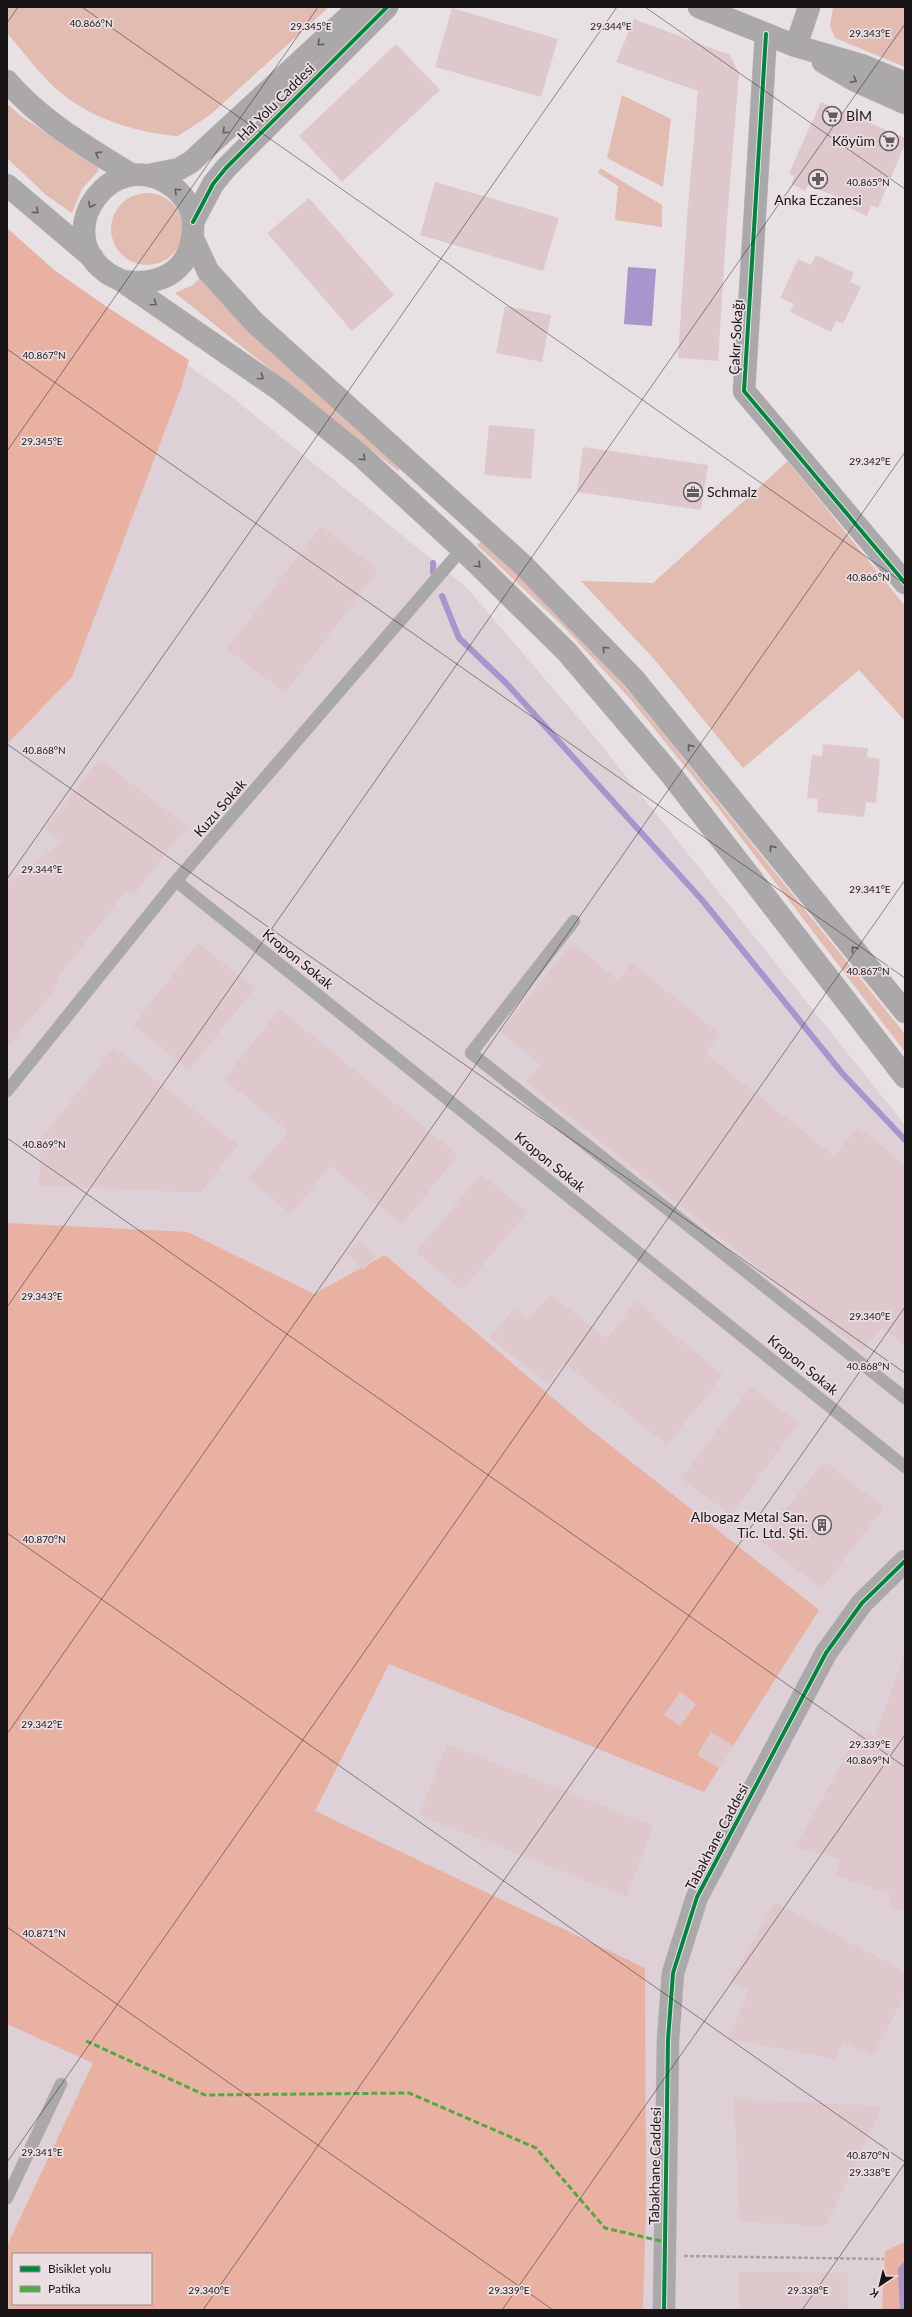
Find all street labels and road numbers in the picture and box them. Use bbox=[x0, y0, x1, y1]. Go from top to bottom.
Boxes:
street label: Hal Yolu Caddesi bbox=[233, 59, 318, 144]
street label: Çakır Sokağı bbox=[725, 299, 746, 375]
street label: Kuzu Sokak bbox=[190, 775, 250, 840]
street label: Kropon Sokak bbox=[260, 925, 338, 993]
street label: Kropon Sokak bbox=[512, 1128, 590, 1196]
street label: Kropon Sokak bbox=[765, 1331, 843, 1399]
street label: Tabakhane Caddesi bbox=[681, 1781, 752, 1893]
street label: Tabakhane Caddesi bbox=[645, 2107, 664, 2225]

